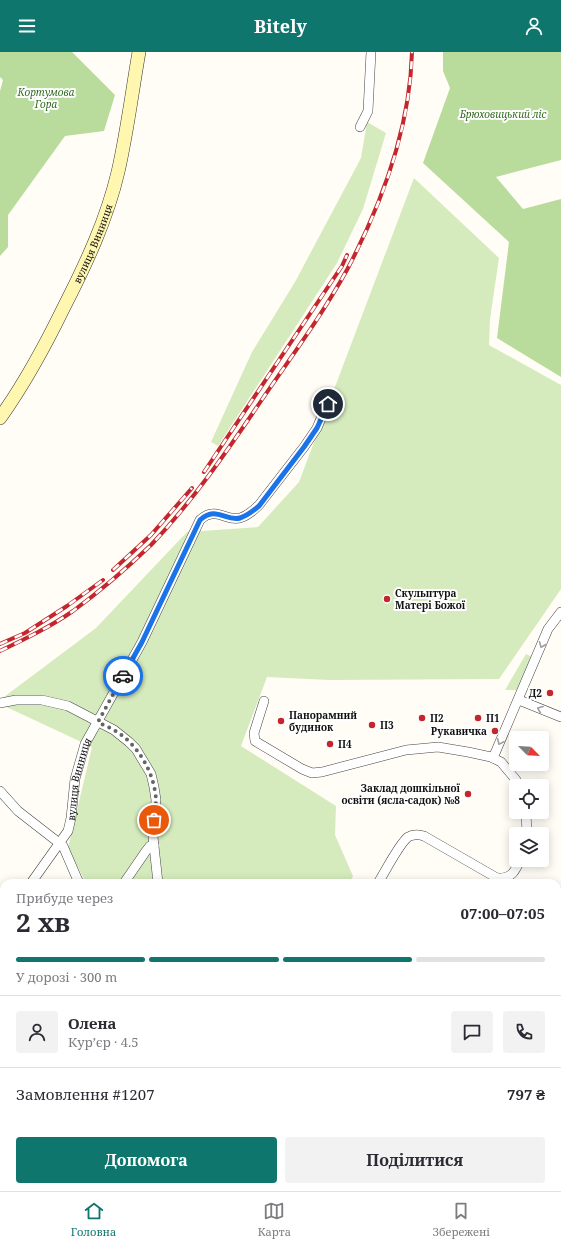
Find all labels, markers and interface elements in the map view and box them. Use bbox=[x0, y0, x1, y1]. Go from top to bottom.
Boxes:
text: Bitely bbox=[254, 14, 307, 38]
icon: menu bbox=[16, 15, 38, 37]
icon: person bbox=[523, 15, 545, 37]
park label: Кортумова Гора bbox=[17, 85, 75, 111]
park label: Брюховицький ліс bbox=[459, 107, 546, 121]
street label: вулиця Винниця bbox=[70, 202, 116, 286]
pin bbox=[311, 387, 345, 421]
icon: home bbox=[317, 393, 339, 415]
place label: Скульптура Матері Божої bbox=[395, 586, 466, 612]
marker: Скульптура Матері Божої bbox=[382, 594, 392, 604]
one-way arrow bbox=[538, 642, 546, 649]
courier bbox=[103, 656, 143, 696]
icon: car bbox=[112, 665, 134, 687]
place label: Д2 bbox=[529, 686, 542, 700]
marker: Д2 bbox=[545, 688, 555, 698]
one-way arrow bbox=[536, 705, 543, 713]
place label: Панорамний будинок bbox=[289, 708, 357, 734]
place label: П2 bbox=[430, 711, 444, 725]
place label: П1 bbox=[486, 711, 500, 725]
marker: П2 bbox=[417, 713, 427, 723]
marker: П1 bbox=[473, 713, 483, 723]
marker: Панорамний будинок bbox=[276, 716, 286, 726]
place label: П3 bbox=[380, 718, 394, 732]
marker: П3 bbox=[367, 720, 377, 730]
place label: Рукавичка bbox=[431, 724, 487, 738]
marker: Рукавичка bbox=[490, 726, 500, 736]
north arrow bbox=[509, 731, 549, 771]
map controls bbox=[509, 731, 549, 867]
street label: вулиця Винниця bbox=[64, 735, 94, 821]
place label: П4 bbox=[338, 737, 352, 751]
one-way arrow bbox=[497, 738, 505, 745]
marker: П4 bbox=[325, 739, 335, 749]
button: locate bbox=[509, 779, 549, 819]
place label: Заклад дошкільної освіти (ясла-садок) №8 bbox=[341, 781, 460, 807]
marker: Заклад дошкільної освіти (ясла-садок) №8 bbox=[463, 789, 473, 799]
pin bbox=[137, 803, 171, 837]
icon: bag bbox=[143, 809, 165, 831]
button: layers bbox=[509, 827, 549, 867]
text: Прибуде через bbox=[16, 889, 113, 907]
text: 07:00–07:05 bbox=[461, 903, 545, 923]
text: 2 хв bbox=[16, 904, 70, 940]
text: У дорозі · 300 m bbox=[16, 968, 117, 986]
button: person bbox=[16, 1011, 58, 1053]
button: chat bbox=[451, 1011, 493, 1053]
button: phone bbox=[503, 1011, 545, 1053]
text: Олена bbox=[68, 1013, 116, 1033]
text: Кур’єр · 4.5 bbox=[68, 1033, 139, 1051]
text: Замовлення #1207 bbox=[16, 1084, 155, 1104]
text: 797 ₴ bbox=[507, 1084, 545, 1104]
button: Допомога bbox=[16, 1137, 277, 1183]
button: Поділитися bbox=[285, 1137, 545, 1183]
tab: Головна bbox=[71, 1200, 116, 1239]
tab: Карта bbox=[258, 1200, 291, 1239]
tab: Збережені bbox=[433, 1200, 490, 1239]

